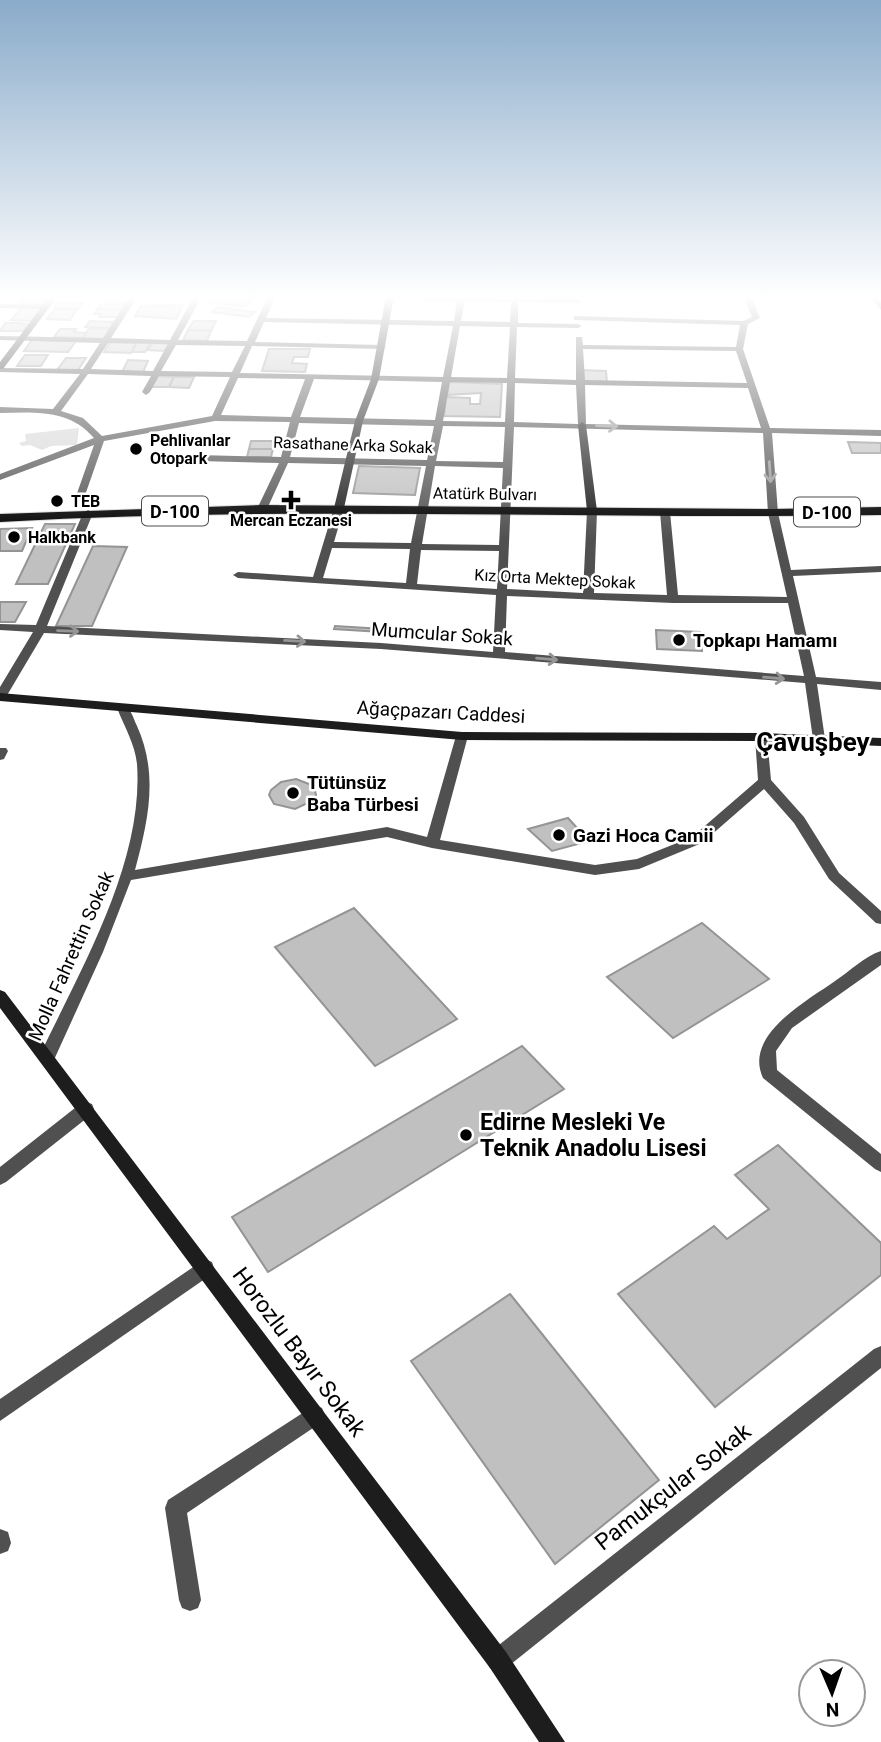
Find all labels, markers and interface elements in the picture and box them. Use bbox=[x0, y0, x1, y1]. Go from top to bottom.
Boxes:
one-way arrow bbox=[595, 419, 618, 432]
place label: Pehlivanlar Otopark bbox=[150, 431, 231, 468]
street label: Rasathane Arka Sokak bbox=[273, 433, 434, 457]
marker: Pehlivanlar Otopark bbox=[128, 441, 144, 457]
one-way arrow bbox=[764, 460, 777, 483]
street label: Atatürk Bulvarı bbox=[433, 484, 537, 504]
place label: TEB bbox=[71, 492, 100, 511]
marker: Mercan Eczanesi bbox=[283, 492, 299, 508]
marker: TEB bbox=[49, 493, 65, 509]
road number: D-100 bbox=[142, 496, 208, 526]
road number: D-100 bbox=[794, 498, 860, 526]
place label: Mercan Eczanesi bbox=[230, 511, 352, 530]
place label: Halkbank bbox=[28, 528, 96, 547]
marker: Halkbank bbox=[6, 529, 22, 545]
street label: Kız Orta Mektep Sokak bbox=[474, 565, 637, 593]
street label: Mumcular Sokak bbox=[370, 618, 514, 650]
one-way arrow bbox=[56, 625, 79, 638]
place label: Topkapı Hamamı bbox=[693, 629, 837, 652]
marker: Topkapı Hamamı bbox=[671, 632, 687, 648]
one-way arrow bbox=[284, 635, 307, 648]
one-way arrow bbox=[535, 653, 558, 666]
one-way arrow bbox=[762, 671, 785, 684]
street label: Ağaçpazarı Caddesi bbox=[356, 696, 526, 728]
district label: Çavuşbey bbox=[756, 727, 871, 757]
place label: Tütünsüz Baba Türbesi bbox=[307, 771, 419, 816]
marker: Tütünsüz Baba Türbesi bbox=[285, 785, 301, 801]
place label: Gazi Hoca Camii bbox=[573, 824, 714, 847]
marker: Gazi Hoca Camii bbox=[551, 827, 567, 843]
street label: Molla Fahrettin Sokak bbox=[23, 867, 119, 1044]
place label: Edirne Mesleki Ve Teknik Anadolu Lisesi bbox=[480, 1109, 706, 1162]
marker: Edirne Mesleki Ve Teknik Anadolu Lisesi bbox=[458, 1127, 474, 1143]
street label: Horozlu Bayır Sokak bbox=[227, 1262, 372, 1442]
street label: Pamukçular Sokak bbox=[590, 1418, 756, 1556]
north arrow bbox=[797, 1658, 867, 1728]
text: N bbox=[825, 1698, 840, 1721]

